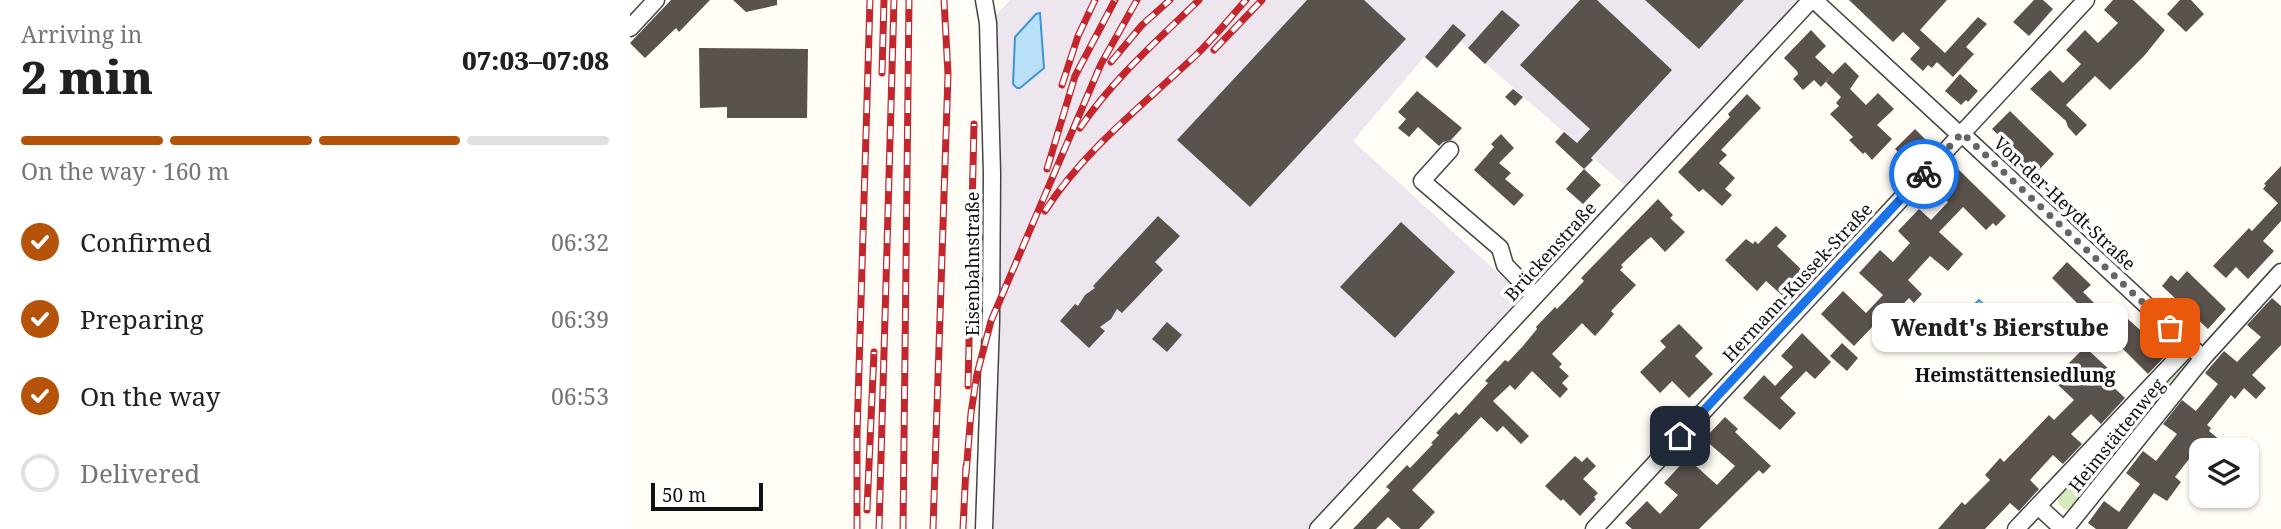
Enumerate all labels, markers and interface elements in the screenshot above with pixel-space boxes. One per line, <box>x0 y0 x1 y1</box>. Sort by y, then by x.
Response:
text: Arriving in <box>21 18 142 50</box>
text: 07:03–07:08 <box>462 42 609 78</box>
text: 2 min <box>21 45 153 107</box>
street label: Von-der-Heydt-Straße <box>1989 131 2141 275</box>
courier <box>1889 139 1959 209</box>
text: On the way · 160 m <box>21 155 229 187</box>
icon: bike <box>1905 155 1943 193</box>
street label: Eisenbahnstraße <box>960 192 984 336</box>
street label: Brückenstraße <box>1499 196 1601 306</box>
street label: Hermann-Kussek-Straße <box>1717 197 1877 367</box>
icon: check <box>21 223 59 261</box>
text: Confirmed <box>80 224 212 260</box>
text: 06:32 <box>551 226 609 258</box>
pin <box>2140 298 2200 358</box>
icon: check <box>21 300 59 338</box>
text: Preparing <box>80 301 204 337</box>
text: 06:39 <box>551 303 609 335</box>
callout: Wendt's Bierstube <box>1872 304 2128 352</box>
icon: bag <box>2151 309 2189 347</box>
text: Wendt's Bierstube <box>1891 311 2109 343</box>
district label: Heimstättensiedlung <box>1915 362 2116 388</box>
street label: Heimstättenweg <box>2063 373 2170 497</box>
icon: check <box>21 377 59 415</box>
text: On the way <box>80 378 220 414</box>
text: 06:53 <box>551 380 609 412</box>
pin <box>1650 406 1710 466</box>
icon: home <box>1661 417 1699 455</box>
map controls <box>2189 438 2259 508</box>
button: layers <box>2189 438 2259 508</box>
text: Delivered <box>80 455 200 491</box>
scale bar <box>651 480 763 512</box>
text: 50 m <box>662 482 706 508</box>

